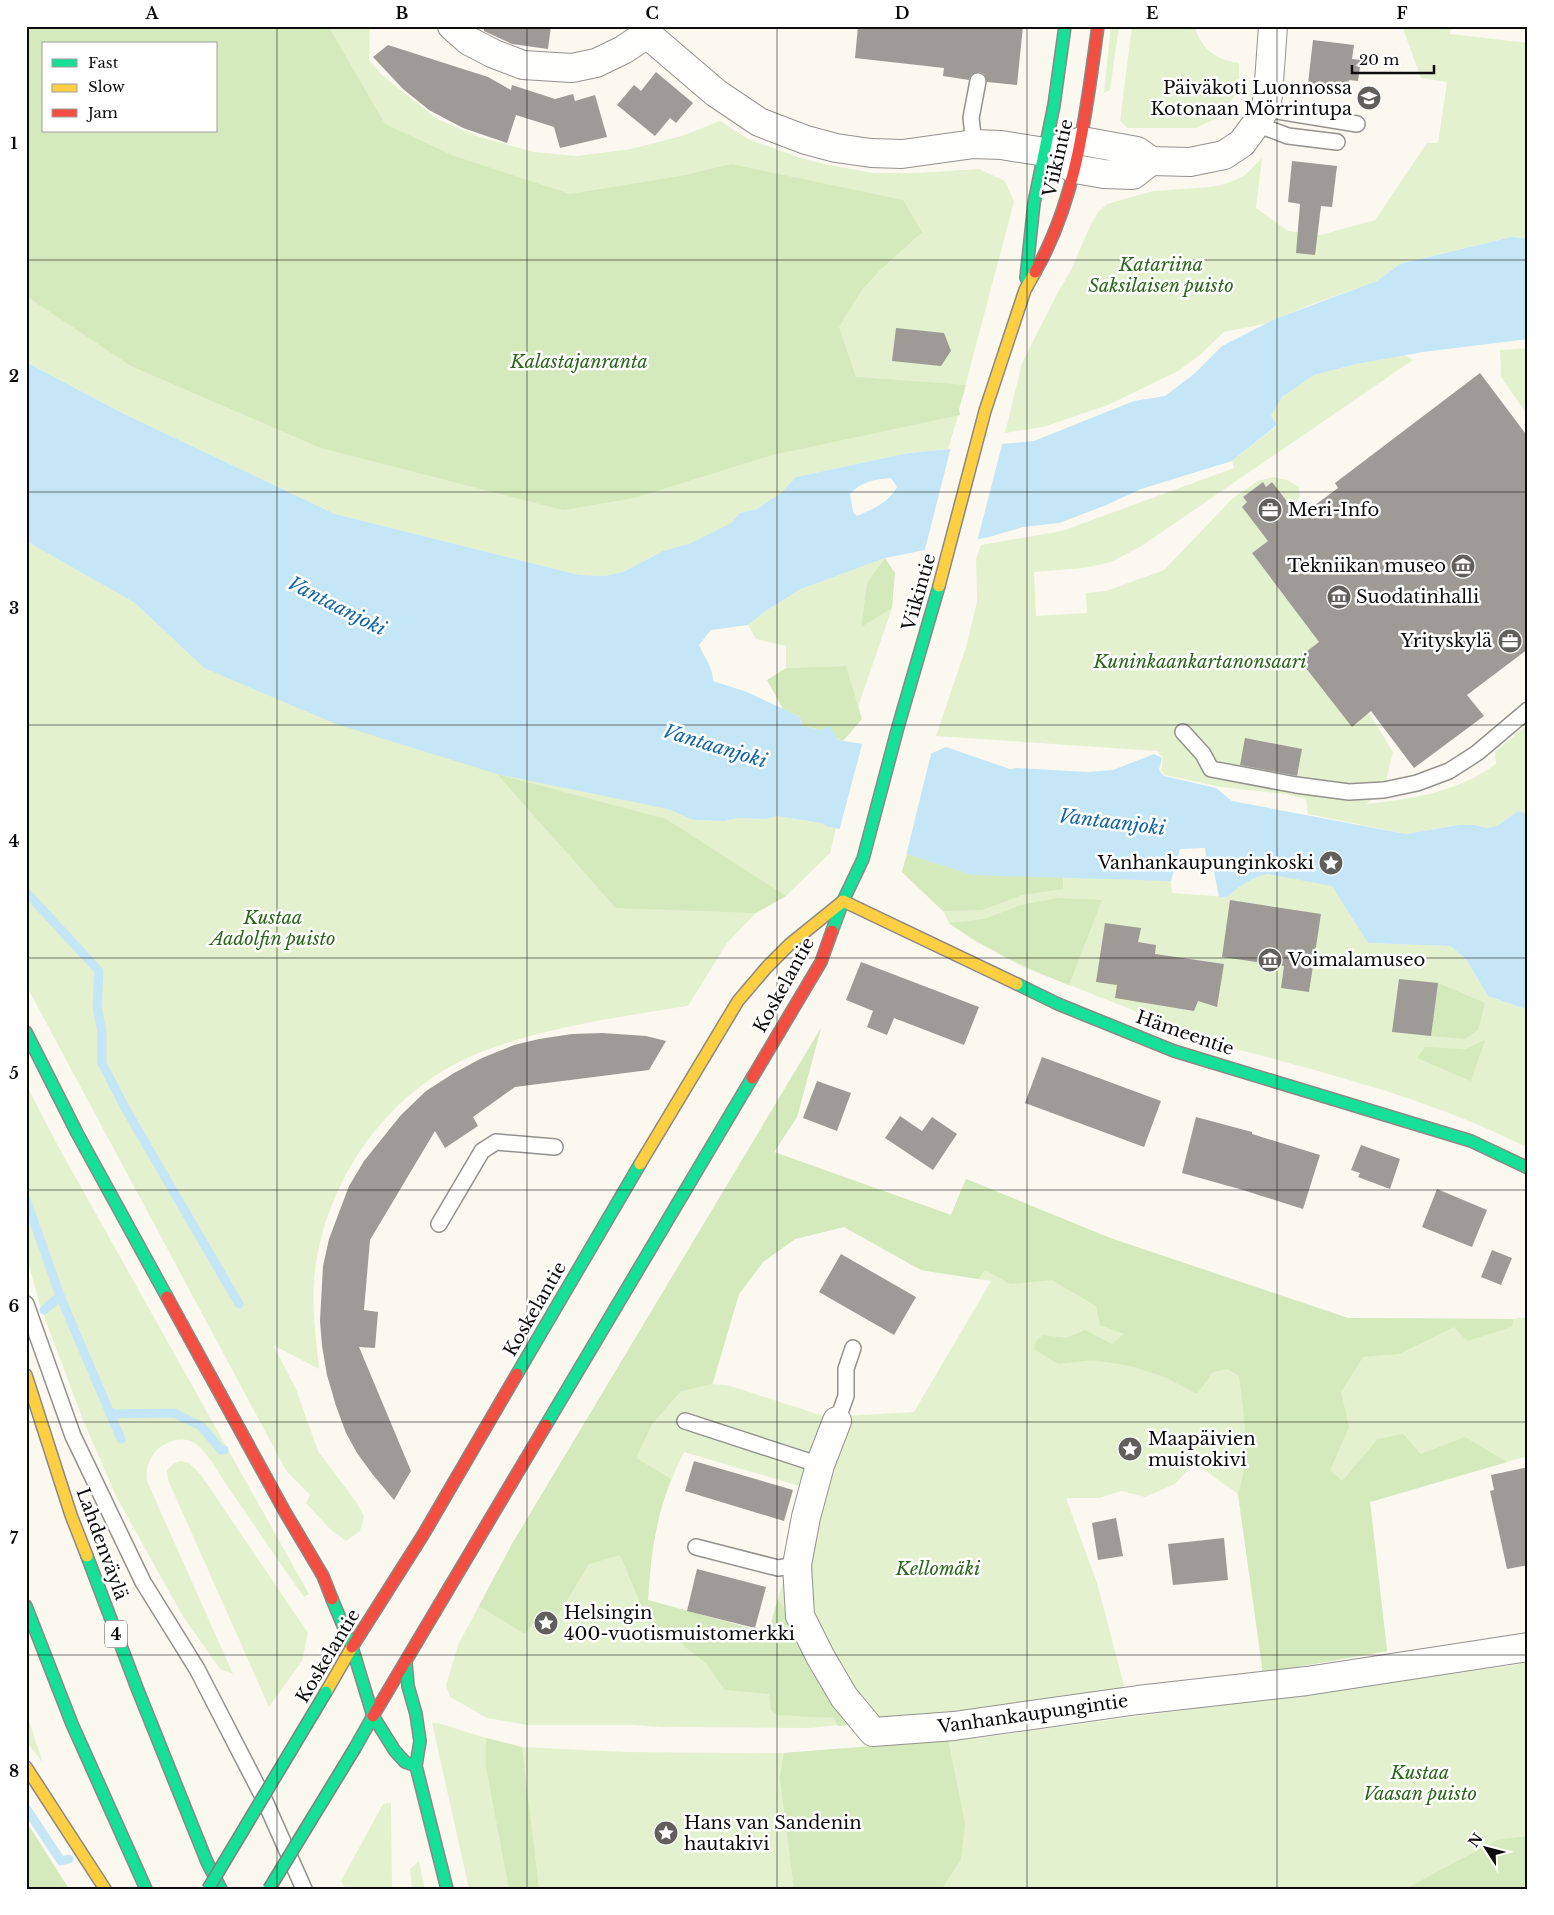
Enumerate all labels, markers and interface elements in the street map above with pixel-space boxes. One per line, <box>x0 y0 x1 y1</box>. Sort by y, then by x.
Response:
text: A <box>145 3 160 23</box>
text: B <box>396 3 409 23</box>
text: C <box>645 3 659 23</box>
text: D <box>895 3 909 23</box>
text: E <box>1146 3 1158 23</box>
text: F <box>1396 3 1408 23</box>
legend <box>42 42 218 132</box>
scale bar <box>1352 42 1434 74</box>
text: 20 m <box>1359 50 1399 69</box>
text: Fast <box>88 53 119 72</box>
text: Slow <box>88 77 125 96</box>
place label: Päiväkoti Luonnossa Kotonaan Mörrintupa <box>1151 77 1352 120</box>
school or university icon: Päiväkoti Luonnossa Kotonaan Mörrintupa <box>1356 85 1382 111</box>
text: Jam <box>86 103 118 122</box>
street label: Viikintie <box>1038 117 1078 200</box>
text: 1 <box>11 133 18 153</box>
park label: Katariina Saksilaisen puisto <box>1088 254 1234 297</box>
park label: Kalastajanranta <box>509 351 648 373</box>
text: 2 <box>9 366 19 386</box>
office icon: Meri-Info <box>1257 497 1283 523</box>
place label: Meri-Info <box>1288 499 1379 521</box>
street label: Viikintie <box>897 551 940 634</box>
museum icon: Tekniikan museo <box>1450 553 1476 579</box>
place label: Tekniikan museo <box>1287 555 1446 577</box>
water label: Vantaanjoki <box>284 572 390 641</box>
museum icon: Suodatinhalli <box>1326 584 1352 610</box>
place label: Suodatinhalli <box>1356 586 1479 608</box>
text: 3 <box>9 598 19 618</box>
office icon: Yrityskylä <box>1497 628 1523 654</box>
place label: Yrityskylä <box>1400 630 1492 652</box>
park label: Kuninkaankartanonsaari <box>1092 651 1307 673</box>
water label: Vantaanjoki <box>661 719 770 773</box>
water label: Vantaanjoki <box>1058 804 1167 840</box>
text: 4 <box>9 831 19 851</box>
place icon: Vanhankaupunginkoski <box>1318 850 1344 876</box>
place label: Vanhankaupunginkoski <box>1097 852 1314 874</box>
park label: Kustaa Aadolfin puisto <box>208 907 336 950</box>
street label: Koskelantie <box>749 933 819 1037</box>
museum icon: Voimalamuseo <box>1257 947 1283 973</box>
place label: Voimalamuseo <box>1287 949 1425 971</box>
street label: Hämeentie <box>1133 1006 1237 1060</box>
text: 5 <box>9 1063 19 1083</box>
street label: Koskelantie <box>499 1258 571 1360</box>
text: 6 <box>9 1296 20 1316</box>
place label: Maapäivien muistokivi <box>1148 1428 1256 1471</box>
place icon: Maapäivien muistokivi <box>1117 1436 1143 1462</box>
street label: Lahdenväylä <box>72 1485 132 1603</box>
text: 7 <box>10 1528 19 1548</box>
park label: Kellomäki <box>895 1558 981 1580</box>
place label: Helsingin 400-vuotismuistomerkki <box>564 1602 795 1645</box>
street label: Koskelantie <box>291 1605 365 1707</box>
place icon: Helsingin 400-vuotismuistomerkki <box>533 1610 559 1636</box>
road number: 4 <box>105 1620 127 1648</box>
street label: Vanhankaupungintie <box>935 1690 1130 1738</box>
text: 8 <box>9 1761 19 1781</box>
park label: Kustaa Vaasan puisto <box>1363 1762 1477 1805</box>
place label: Hans van Sandenin hautakivi <box>684 1812 862 1855</box>
place icon: Hans van Sandenin hautakivi <box>653 1820 679 1846</box>
north arrow <box>1462 1822 1512 1872</box>
text: N <box>1464 1830 1487 1851</box>

